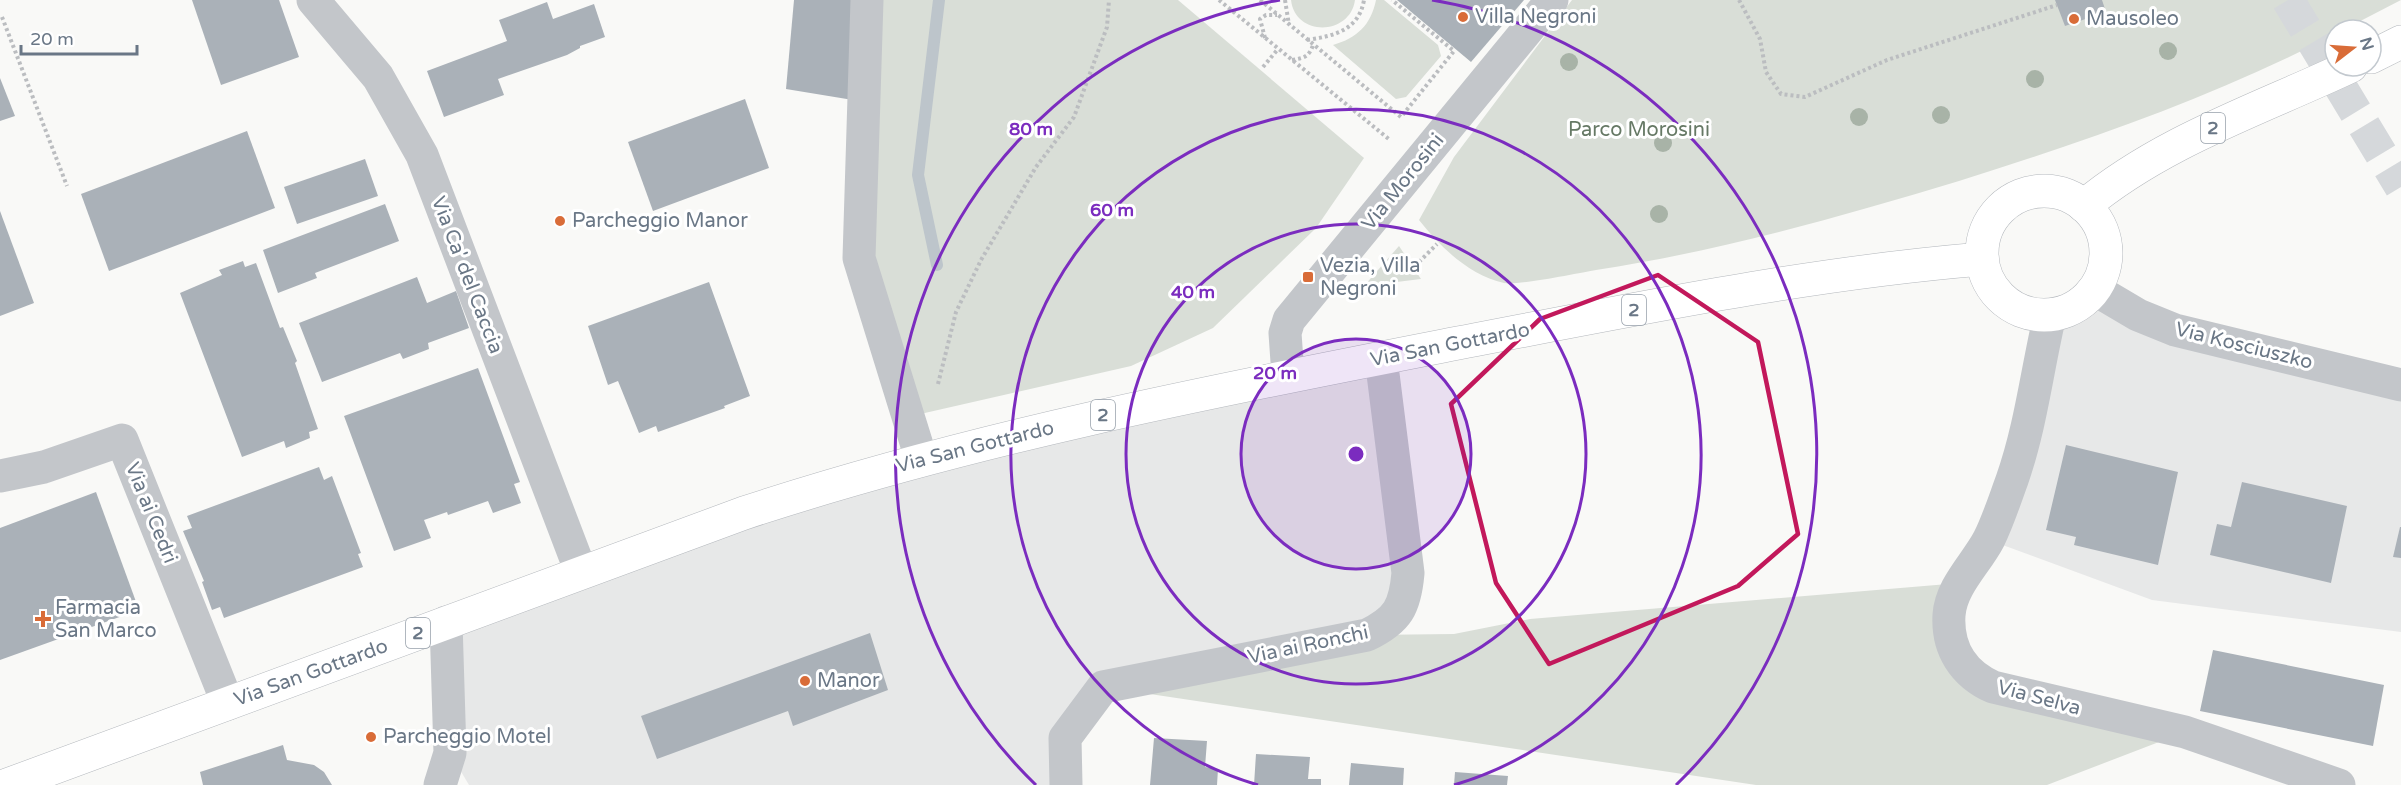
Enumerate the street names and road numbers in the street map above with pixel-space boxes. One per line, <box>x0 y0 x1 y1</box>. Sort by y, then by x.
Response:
road number: 2 <box>2201 113 2225 143</box>
street label: Via Morosini <box>1357 129 1449 235</box>
street label: Via Ca' del Caccia <box>426 193 508 357</box>
road number: 2 <box>1622 295 1646 325</box>
street label: Via Kosciuszko <box>2173 317 2315 375</box>
street label: Via San Gottardo <box>1368 318 1532 372</box>
road number: 2 <box>1091 400 1115 430</box>
street label: Via San Gottardo <box>894 416 1056 478</box>
street label: Via ai Cedri <box>120 459 182 567</box>
road number: 2 <box>406 618 430 648</box>
street label: Via ai Ronchi <box>1245 620 1371 670</box>
street label: Via San Gottardo <box>231 634 391 712</box>
street label: Via Selva <box>1995 675 2083 721</box>

